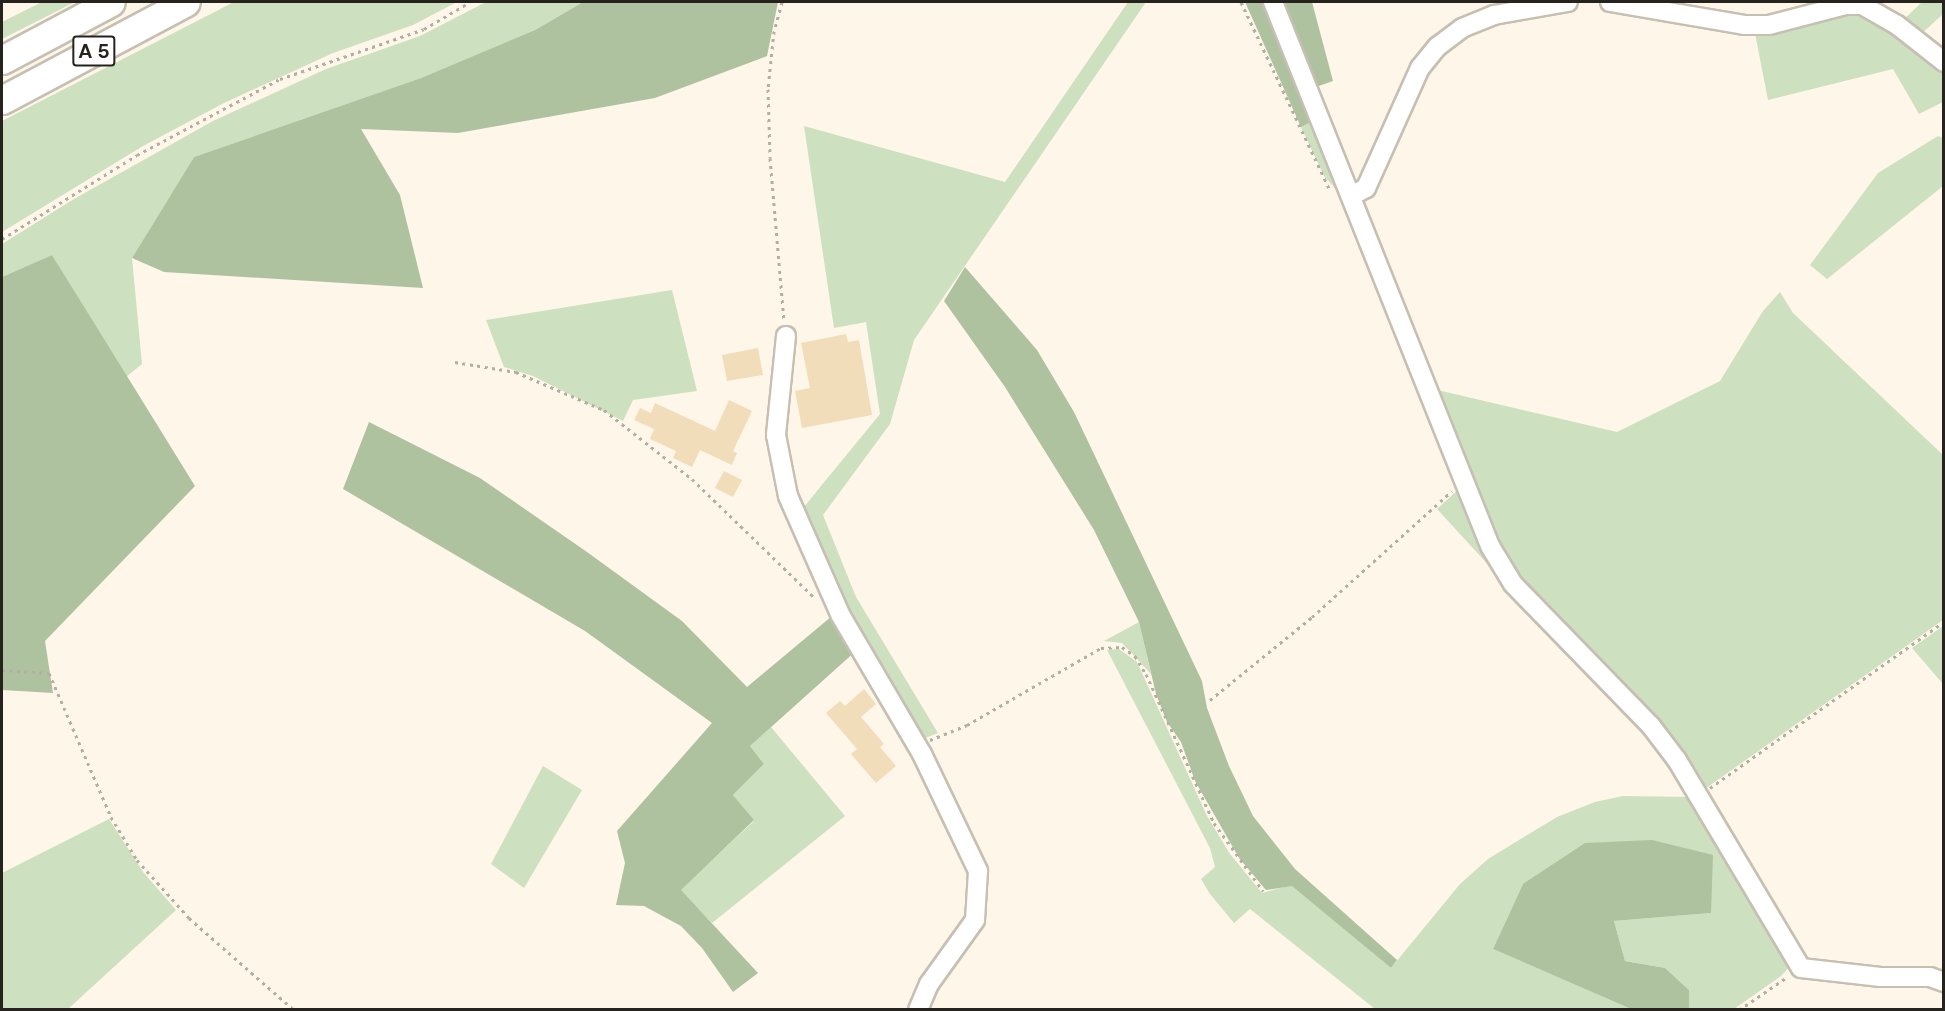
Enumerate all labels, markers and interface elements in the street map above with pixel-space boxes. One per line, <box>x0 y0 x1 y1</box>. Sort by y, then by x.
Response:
road number: A 5 <box>72 34 116 68</box>

